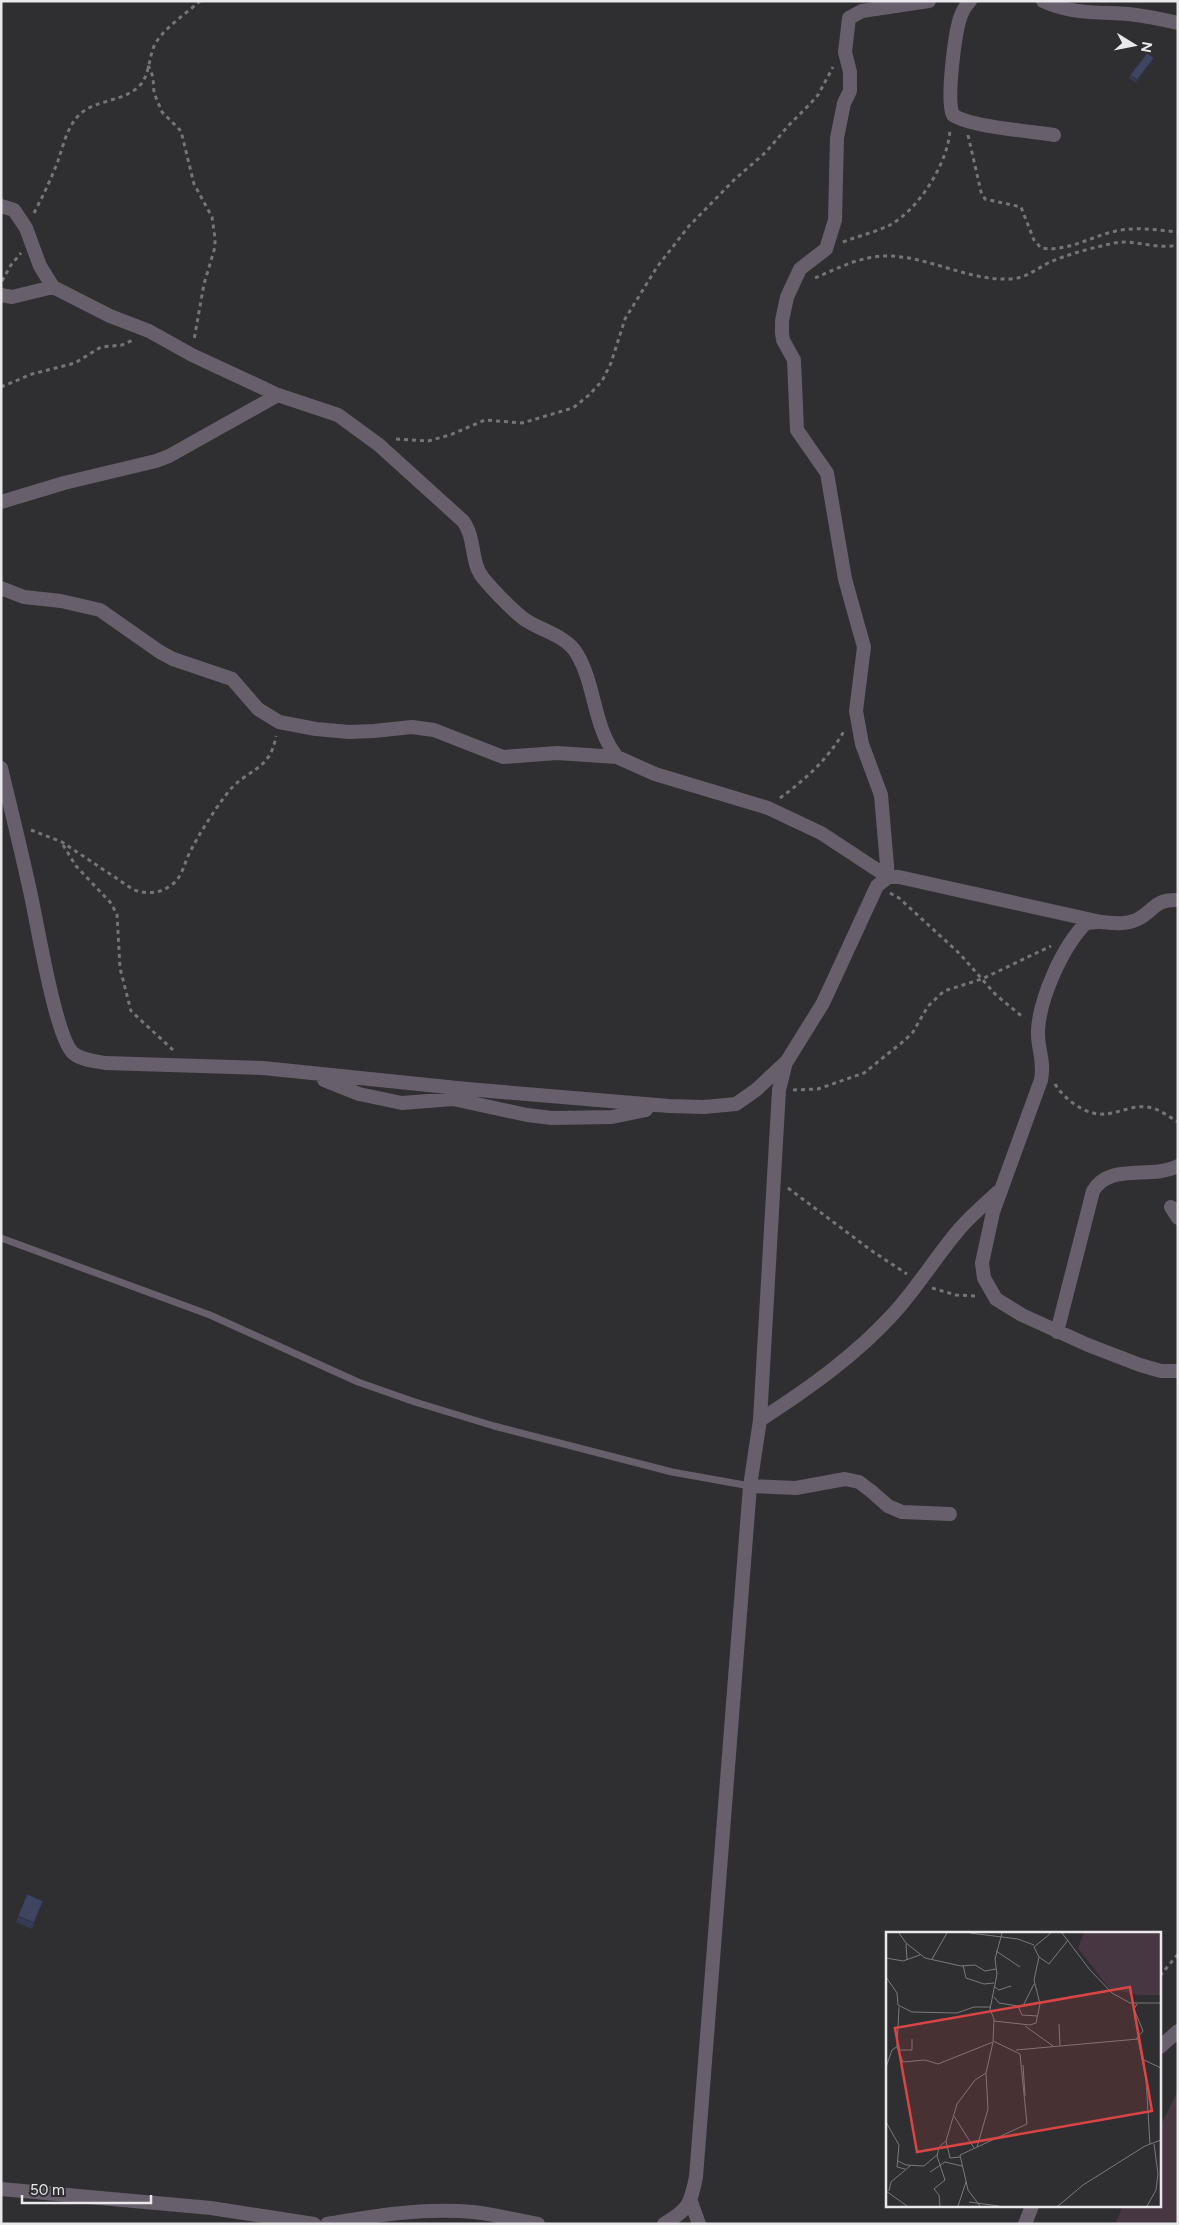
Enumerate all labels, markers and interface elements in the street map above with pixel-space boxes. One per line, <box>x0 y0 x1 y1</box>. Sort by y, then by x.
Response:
north arrow <box>1109 20 1159 70</box>
text: N <box>1137 40 1156 54</box>
inset map <box>886 1932 1162 2208</box>
scale bar <box>22 2172 151 2204</box>
text: 50 m <box>30 2181 65 2199</box>

